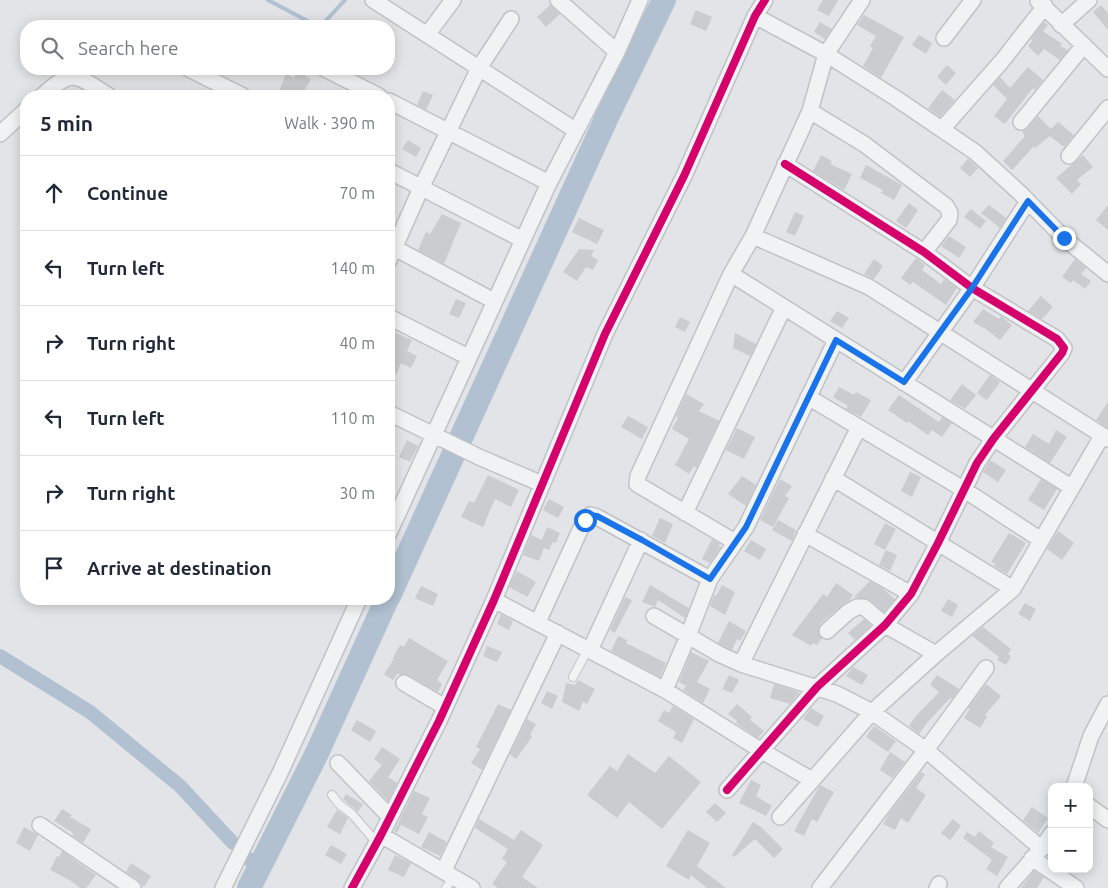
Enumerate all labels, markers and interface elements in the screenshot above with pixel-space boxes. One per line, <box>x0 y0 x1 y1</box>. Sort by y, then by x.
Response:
search box <box>20 20 395 75</box>
icon: search <box>38 34 66 62</box>
text: Search here <box>78 37 178 59</box>
text: 5 min <box>40 111 93 135</box>
text: Walk · 390 m <box>284 114 375 132</box>
icon: ahead <box>40 179 68 207</box>
text: Continue <box>87 182 168 204</box>
text: 70 m <box>339 184 375 202</box>
route end <box>1053 227 1076 250</box>
icon: left <box>40 254 68 282</box>
text: Turn left <box>87 257 165 279</box>
text: 140 m <box>330 259 375 277</box>
icon: right <box>40 329 68 357</box>
text: Turn right <box>87 332 175 354</box>
text: 40 m <box>339 334 375 352</box>
icon: left <box>40 404 68 432</box>
text: Turn left <box>87 407 165 429</box>
text: 110 m <box>330 409 375 427</box>
icon: right <box>40 479 68 507</box>
text: Turn right <box>87 482 175 504</box>
text: 30 m <box>339 484 375 502</box>
route start <box>574 509 597 532</box>
icon: arrive <box>40 554 68 582</box>
text: Arrive at destination <box>87 557 272 579</box>
map controls <box>1048 783 1093 873</box>
button: + <box>1048 783 1093 828</box>
button: − <box>1048 828 1093 873</box>

